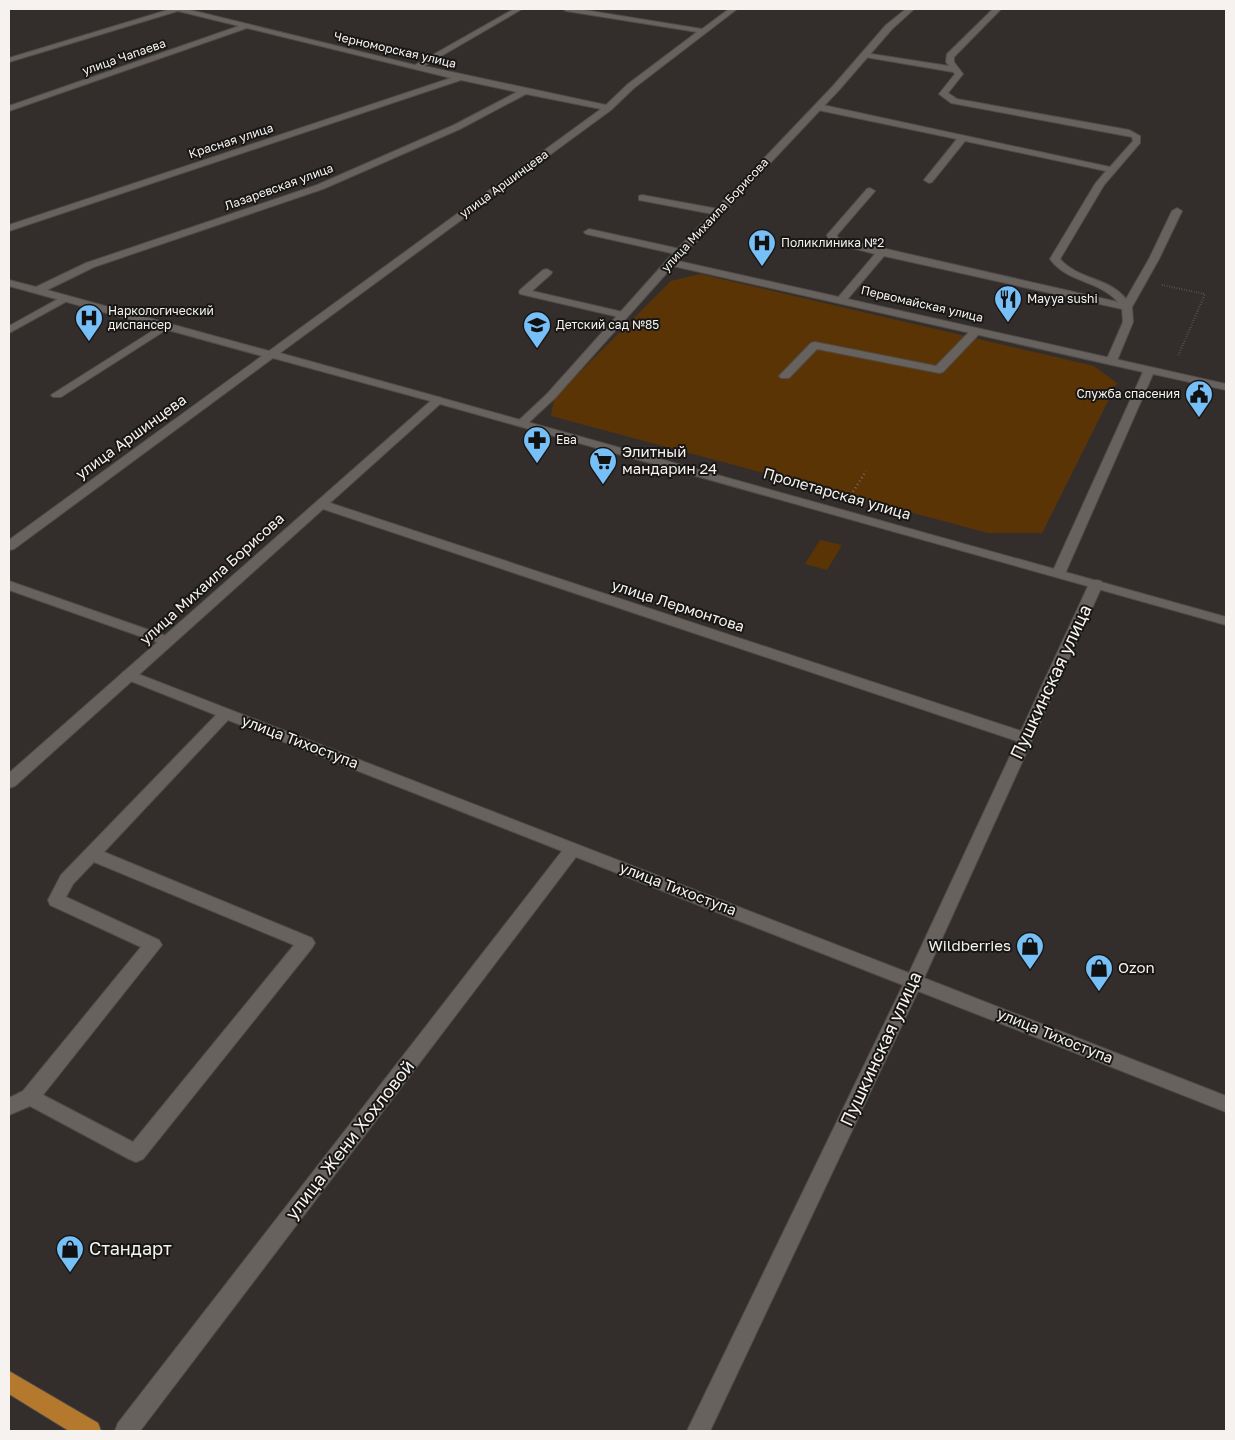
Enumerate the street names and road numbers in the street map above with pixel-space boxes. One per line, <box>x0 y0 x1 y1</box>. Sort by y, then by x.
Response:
street label: Черноморская улица <box>332 28 458 71</box>
street label: улица Чапаева <box>80 35 168 78</box>
street label: Красная улица <box>187 120 275 161</box>
street label: улица Аршинцева <box>456 146 551 221</box>
street label: улица Михаила Борисова <box>658 155 771 275</box>
street label: Лазаревская улица <box>222 160 335 213</box>
street label: Первомайская улица <box>859 282 985 325</box>
street label: улица Аршинцева <box>72 390 189 482</box>
street label: Пролетарская улица <box>761 463 913 523</box>
street label: улица Михаила Борисова <box>135 509 287 648</box>
street label: улица Лермонтова <box>610 575 747 635</box>
street label: Пушкинская улица <box>1005 601 1096 762</box>
street label: улица Тихоступа <box>240 711 361 772</box>
street label: улица Тихоступа <box>618 858 739 919</box>
street label: Пушкинская улица <box>835 968 926 1129</box>
street label: улица Тихоступа <box>995 1004 1116 1067</box>
street label: улица Жени Хохловой <box>280 1055 418 1224</box>

